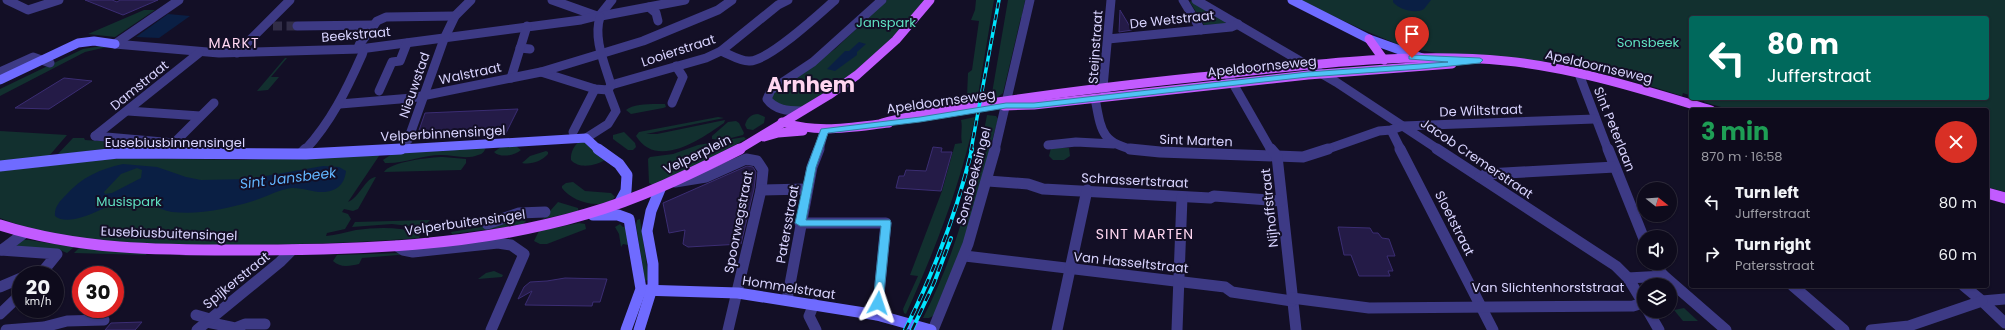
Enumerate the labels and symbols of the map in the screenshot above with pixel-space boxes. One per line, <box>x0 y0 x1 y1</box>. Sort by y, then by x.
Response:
street label: De Wetstraat <box>1129 6 1216 33</box>
street label: Steijnstraat <box>1083 9 1108 85</box>
park label: Janspark <box>856 13 916 32</box>
pin <box>1395 17 1429 58</box>
street label: Beekstraat <box>321 22 392 47</box>
street label: Looierstraat <box>639 29 718 71</box>
district label: MARKT <box>209 33 259 53</box>
park label: Sonsbeek <box>1617 33 1680 52</box>
street label: Apeldoornseweg <box>1543 45 1655 88</box>
street label: Nieuwstad <box>394 50 435 121</box>
street label: Apeldoornseweg <box>1206 51 1318 82</box>
street label: Damstraat <box>106 56 173 115</box>
street label: Walstraat <box>437 58 503 89</box>
district label: Arnhem <box>767 70 855 99</box>
street label: Apeldoornseweg <box>885 84 997 119</box>
street label: Sint Peterlaan <box>1589 84 1640 174</box>
street label: De Wiltstraat <box>1439 100 1523 121</box>
street label: Jacob Cremerstraat <box>1417 114 1537 203</box>
street label: Velperbinnensingel <box>380 121 506 146</box>
street label: Sonsbeeksingel <box>951 125 996 227</box>
street label: Velperplein <box>660 130 734 179</box>
street label: Sint Marten <box>1159 130 1233 151</box>
street label: Eusebiusbinnensingel <box>105 133 245 152</box>
water label: Sint Jansbeek <box>239 162 338 194</box>
street label: Nijhoffstraat <box>1256 167 1283 248</box>
street label: Schrassertstraat <box>1081 168 1189 193</box>
street label: Spoorwegstraat <box>719 169 758 275</box>
north arrow <box>1637 182 1677 222</box>
street label: Patersstraat <box>771 183 804 265</box>
street label: Sloetstraat <box>1430 187 1479 259</box>
park label: Musispark <box>96 192 162 211</box>
street label: Velperbuitensingel <box>404 205 527 240</box>
street label: Eusebiusbuitensingel <box>100 222 238 245</box>
district label: SINT MARTEN <box>1096 224 1194 244</box>
street label: Spijkerstraat <box>199 247 274 313</box>
street label: Van Hasseltstraat <box>1073 247 1190 278</box>
speed limit sign: 30 <box>72 266 124 318</box>
street label: Hommelstraat <box>741 271 837 304</box>
street label: Van Slichtenhorststraat <box>1472 278 1624 297</box>
position arrow <box>857 282 899 324</box>

